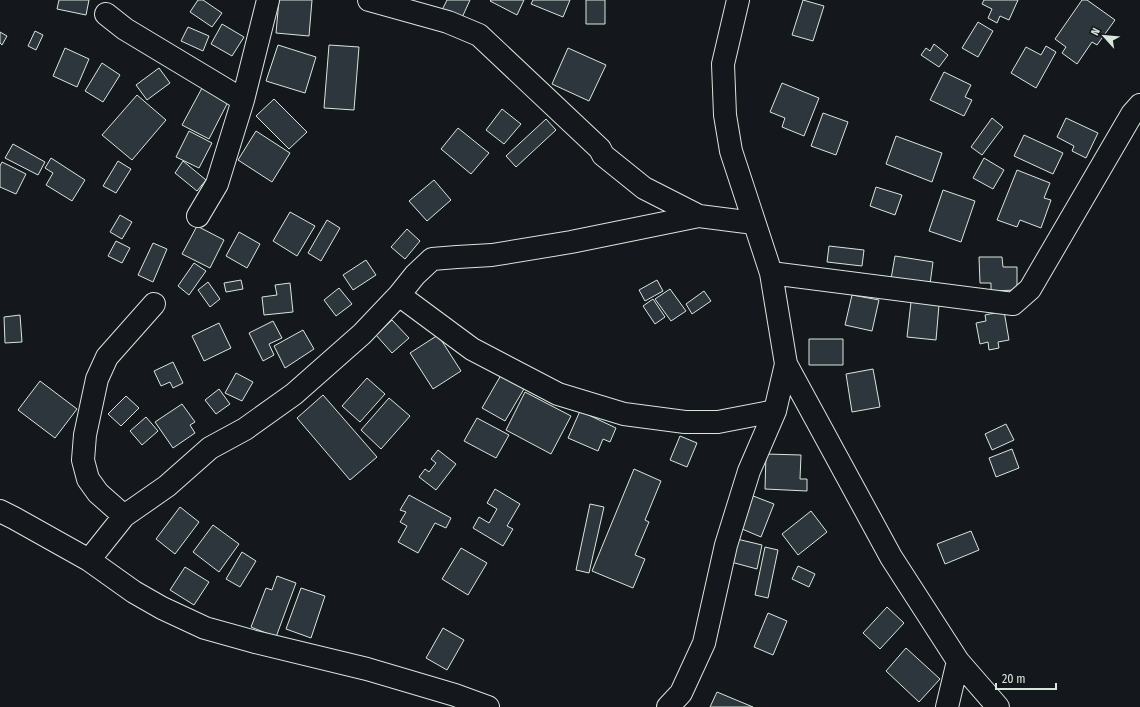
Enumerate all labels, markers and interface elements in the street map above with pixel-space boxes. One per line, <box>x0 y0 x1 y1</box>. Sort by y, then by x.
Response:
north arrow <box>1084 16 1124 56</box>
text: N <box>1088 26 1103 38</box>
scale bar <box>996 665 1056 691</box>
text: 20 m <box>1002 672 1026 686</box>

